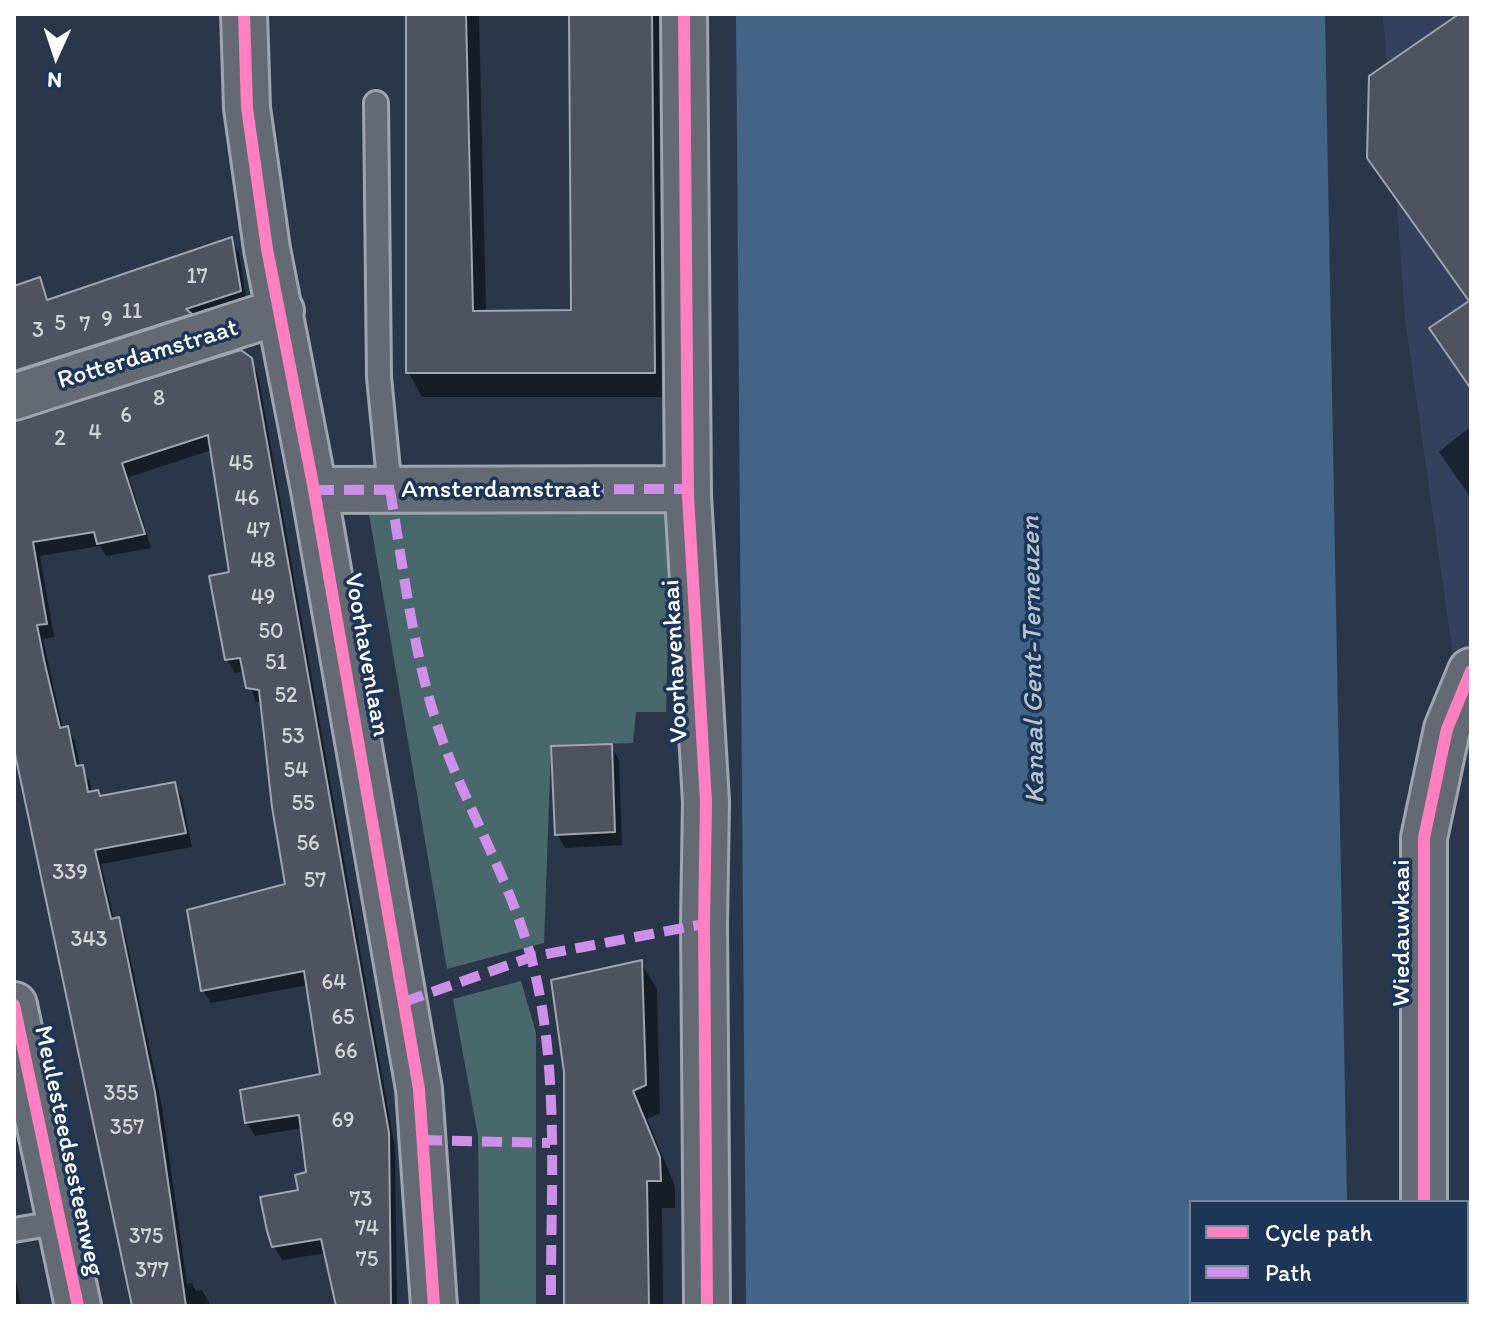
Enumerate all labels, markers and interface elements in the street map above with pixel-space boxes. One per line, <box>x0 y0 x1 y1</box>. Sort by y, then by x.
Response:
north arrow <box>16 16 96 96</box>
text: N <box>47 67 63 94</box>
house number: 17 <box>186 264 208 290</box>
house number: 11 <box>122 299 142 325</box>
house number: 9 <box>101 307 113 333</box>
house number: 5 <box>54 311 66 337</box>
house number: 7 <box>80 312 90 338</box>
street label: Rotterdamstraat <box>54 313 242 397</box>
house number: 3 <box>32 318 44 344</box>
house number: 8 <box>153 386 165 412</box>
house number: 6 <box>120 403 132 429</box>
house number: 4 <box>88 420 102 446</box>
house number: 2 <box>54 426 66 452</box>
house number: 45 <box>229 451 253 477</box>
street label: Amsterdamstraat <box>401 474 601 506</box>
house number: 46 <box>235 486 259 512</box>
water label: Kanaal Gent-Terneuzen <box>1015 516 1053 804</box>
house number: 47 <box>246 518 270 544</box>
house number: 48 <box>250 548 276 574</box>
street label: Voorhavenlaan <box>336 571 396 739</box>
street label: Voorhavenkaai <box>656 579 696 743</box>
house number: 49 <box>251 585 275 611</box>
house number: 50 <box>258 619 284 645</box>
house number: 51 <box>265 650 287 676</box>
house number: 52 <box>274 683 298 709</box>
house number: 53 <box>281 724 305 750</box>
house number: 54 <box>284 758 308 784</box>
house number: 55 <box>291 791 315 817</box>
house number: 56 <box>296 831 320 857</box>
street label: Wiedauwkaai <box>1386 859 1418 1007</box>
house number: 339 <box>52 860 88 886</box>
house number: 57 <box>304 868 326 894</box>
house number: 343 <box>70 927 108 953</box>
house number: 64 <box>322 970 346 996</box>
house number: 65 <box>331 1005 355 1031</box>
street label: Meulesteedsesteenweg <box>26 1023 110 1279</box>
house number: 66 <box>334 1039 358 1065</box>
house number: 355 <box>103 1081 139 1107</box>
house number: 69 <box>331 1108 355 1134</box>
house number: 357 <box>110 1115 144 1141</box>
house number: 73 <box>350 1187 372 1213</box>
legend <box>1189 1200 1469 1304</box>
house number: 74 <box>355 1216 379 1242</box>
text: Cycle path <box>1265 1218 1372 1247</box>
house number: 375 <box>129 1224 163 1250</box>
house number: 75 <box>356 1247 378 1273</box>
house number: 377 <box>135 1258 169 1284</box>
text: Path <box>1265 1258 1312 1287</box>

